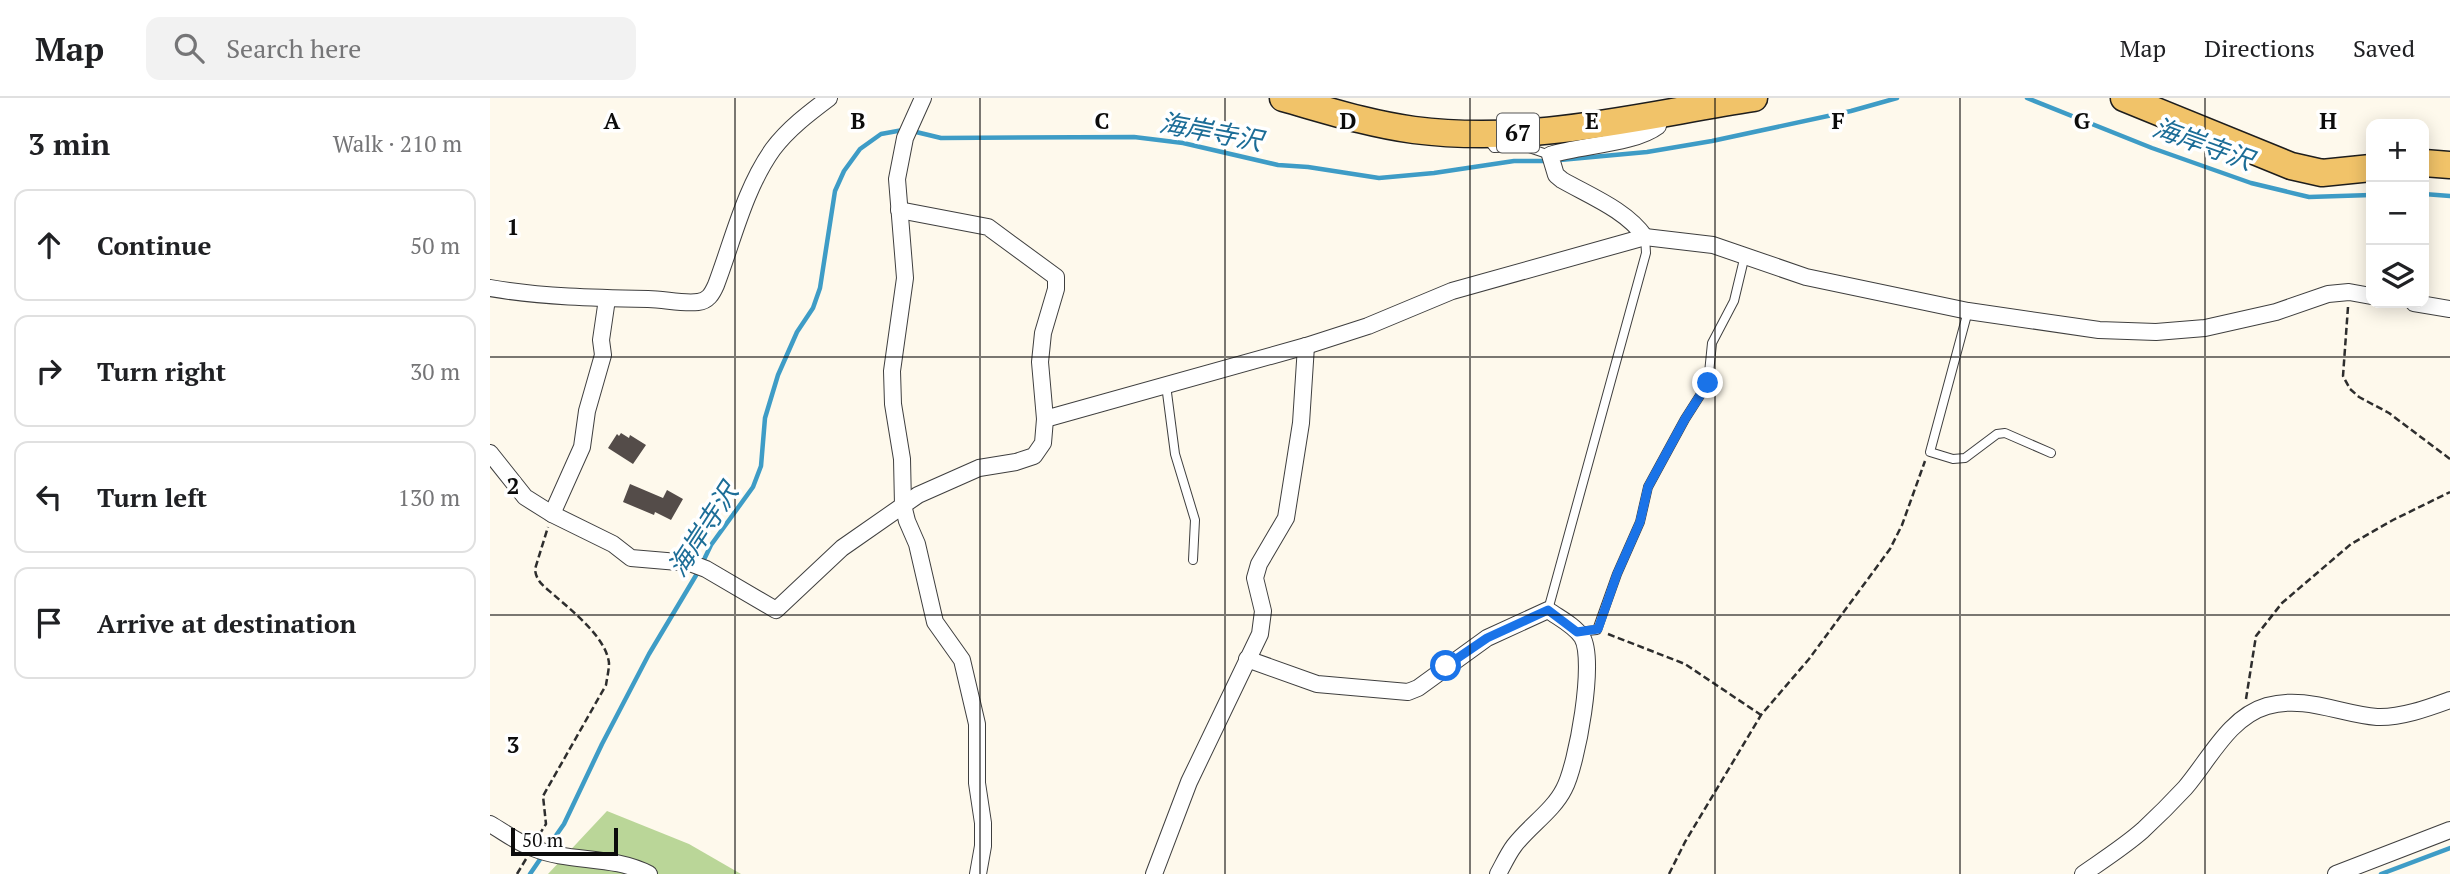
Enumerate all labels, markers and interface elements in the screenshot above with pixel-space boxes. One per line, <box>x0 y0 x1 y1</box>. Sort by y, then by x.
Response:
search box <box>146 17 636 80</box>
text: Map <box>35 27 104 70</box>
icon: search <box>170 29 208 67</box>
text: Search here <box>226 31 361 65</box>
text: Map <box>2120 32 2166 64</box>
text: Directions <box>2204 32 2315 64</box>
text: Saved <box>2353 32 2415 64</box>
water label: 海岸寺沢 <box>1157 104 1268 158</box>
text: A <box>604 105 621 136</box>
text: B <box>851 105 866 136</box>
text: C <box>1095 105 1110 136</box>
text: D <box>1340 105 1357 136</box>
text: E <box>1585 105 1599 136</box>
text: F <box>1831 105 1845 136</box>
text: G <box>2074 105 2091 136</box>
text: H <box>2319 105 2337 136</box>
water label: 海岸寺沢 <box>2149 109 2261 178</box>
road number: 67 <box>1497 114 1539 152</box>
map controls <box>2366 119 2429 308</box>
button: + <box>2366 119 2429 182</box>
text: 3 min <box>28 124 110 164</box>
text: Walk · 210 m <box>333 128 462 159</box>
button: − <box>2366 182 2429 245</box>
text: 1 <box>507 211 520 242</box>
icon: ahead <box>30 226 68 264</box>
text: Continue <box>97 228 211 262</box>
text: 50 m <box>410 230 460 261</box>
button: layers <box>2366 245 2429 308</box>
icon: right <box>30 352 68 390</box>
text: Turn right <box>97 354 226 388</box>
text: 30 m <box>410 356 460 387</box>
route end <box>1692 367 1723 398</box>
text: 2 <box>507 470 520 501</box>
water label: 海岸寺沢 <box>660 474 746 582</box>
icon: left <box>30 478 68 516</box>
text: Turn left <box>97 480 207 514</box>
text: 130 m <box>398 482 460 513</box>
icon: arrive <box>30 604 68 642</box>
text: Arrive at destination <box>97 606 356 640</box>
route start <box>1430 650 1461 681</box>
text: 3 <box>507 729 520 760</box>
scale bar <box>511 825 618 857</box>
text: 50 m <box>522 827 563 852</box>

